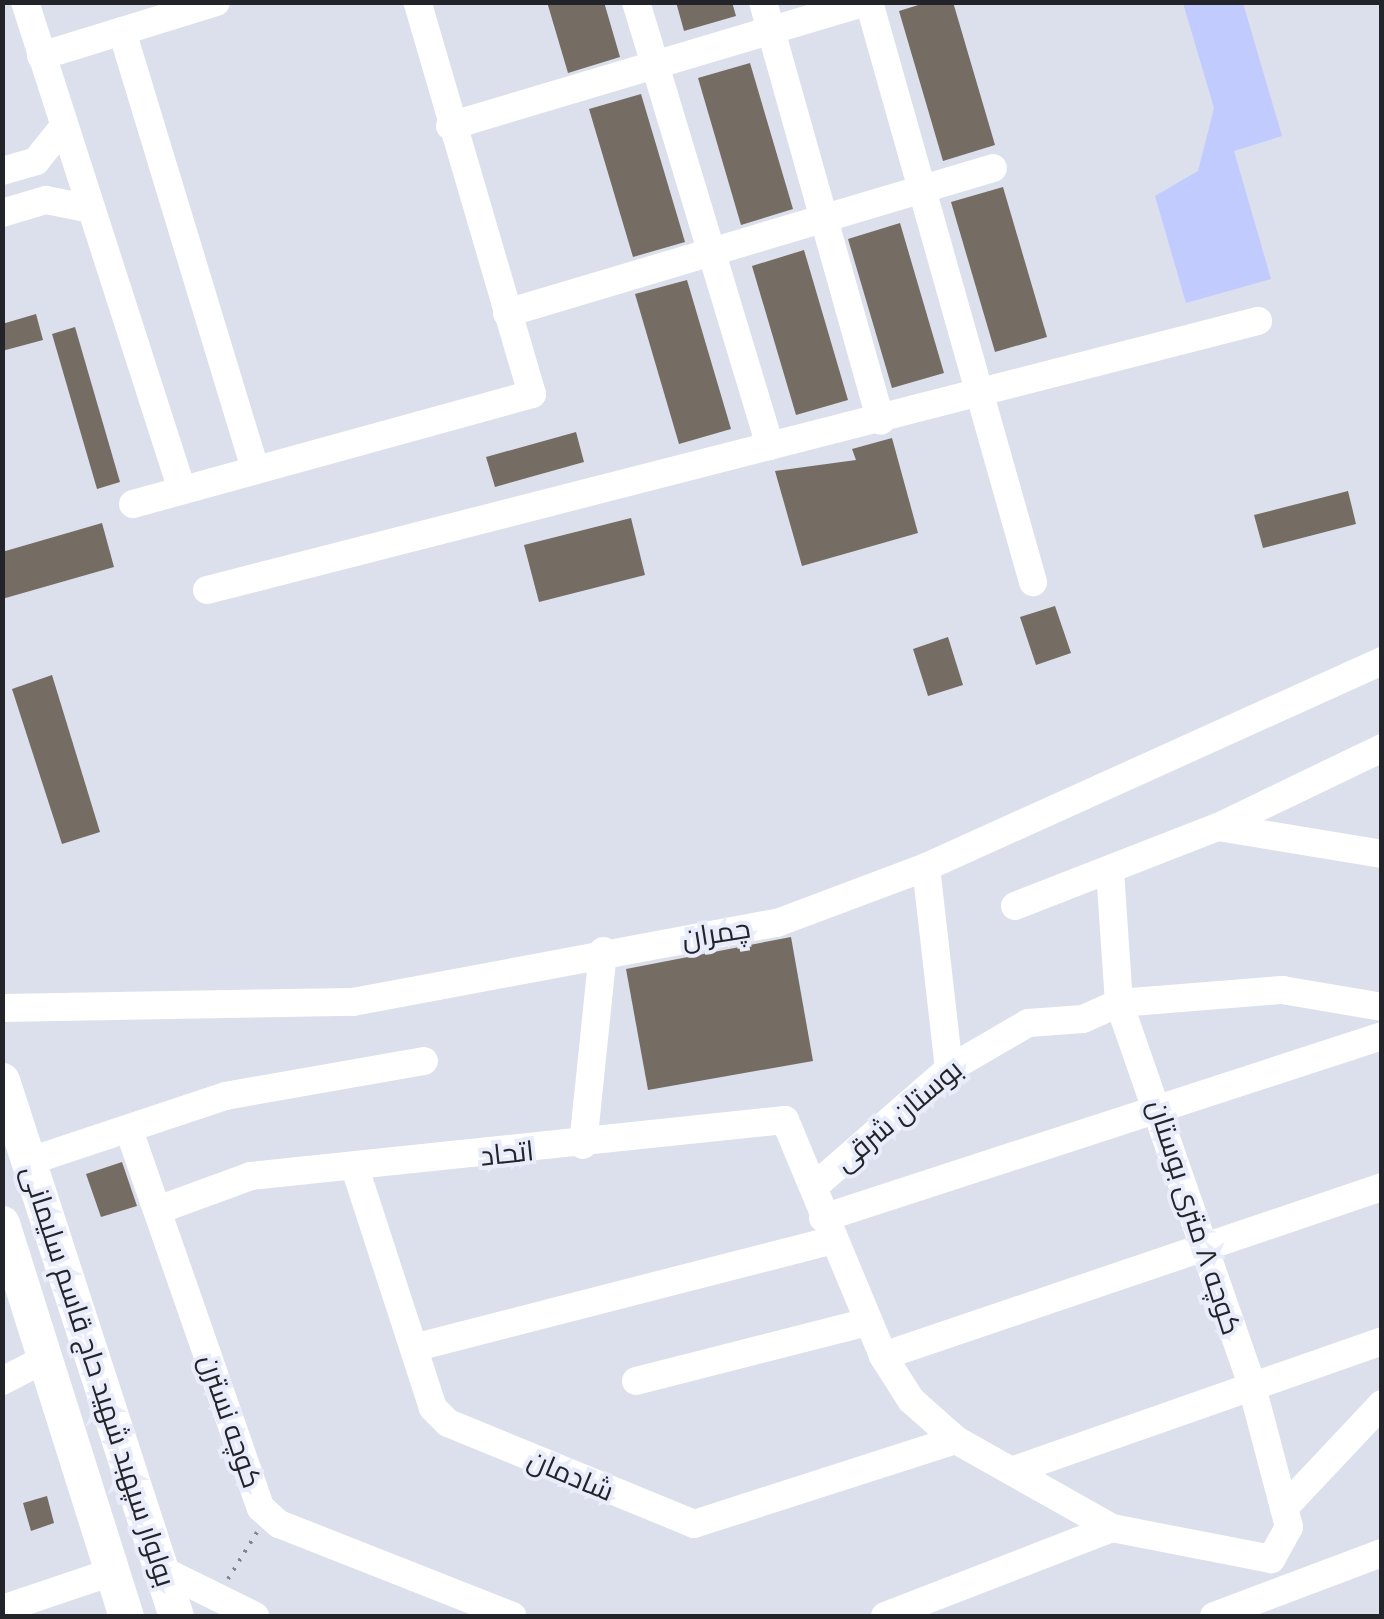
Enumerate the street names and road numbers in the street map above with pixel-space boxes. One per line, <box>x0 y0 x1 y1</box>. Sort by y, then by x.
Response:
street label: چمران <box>679 911 753 955</box>
street label: بوستان شرقی <box>827 1052 969 1178</box>
street label: کوچه ۸ متری بوستان <box>1141 1095 1249 1339</box>
street label: اتحاد <box>479 1133 535 1173</box>
street label: بولوار سپهبد شهید حاج قاسم سلیمانی <box>15 1161 183 1591</box>
street label: کوچه نسترن <box>192 1350 270 1492</box>
street label: شادمان <box>523 1442 619 1508</box>

